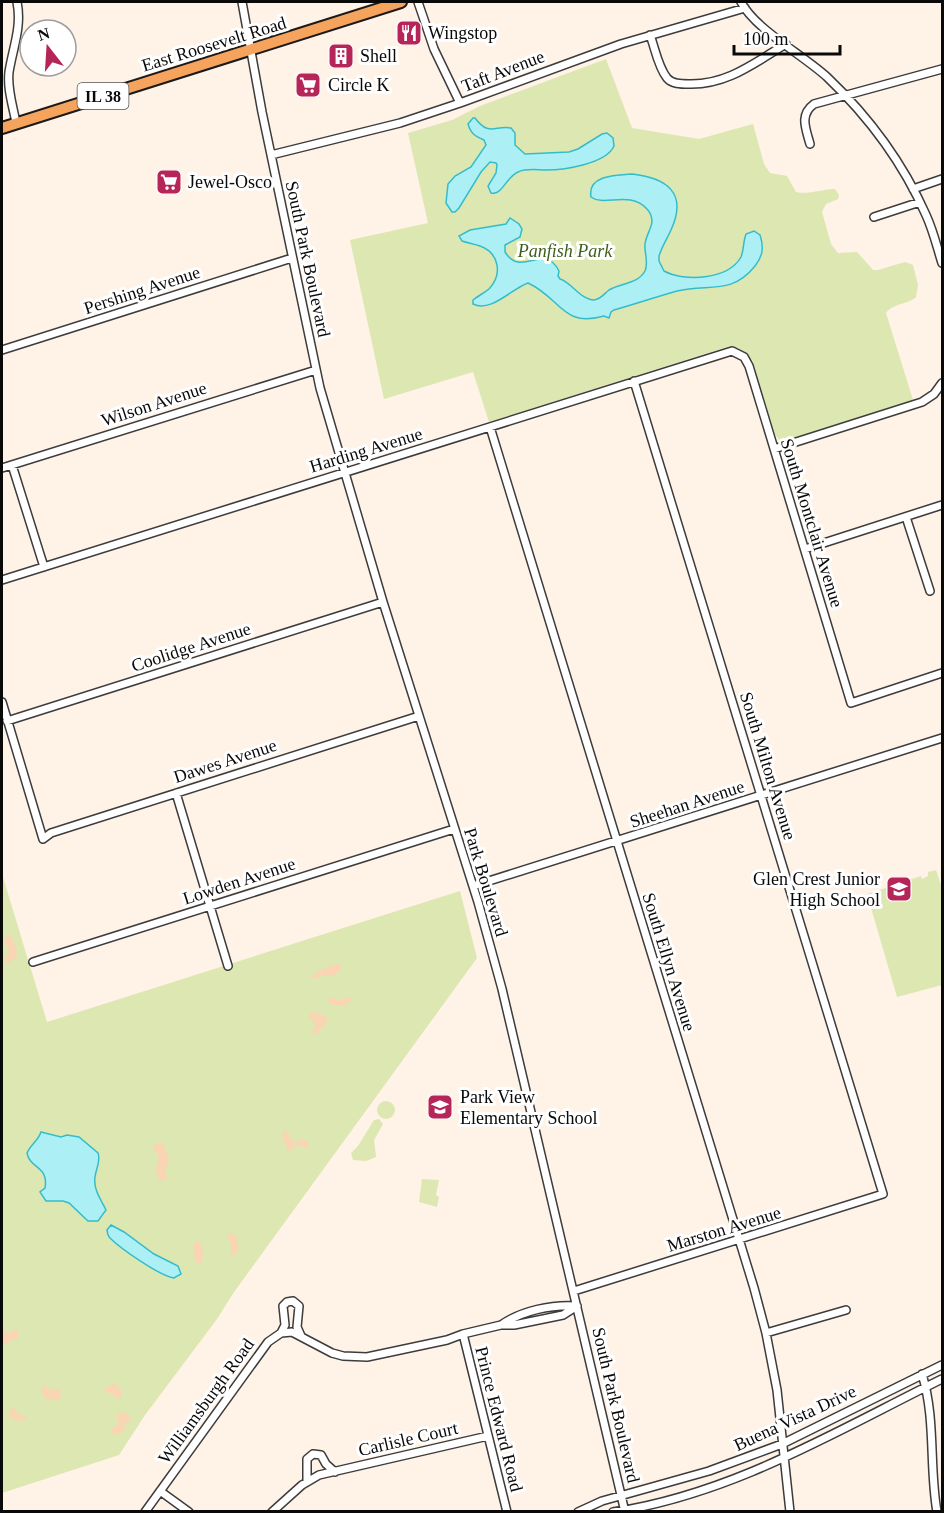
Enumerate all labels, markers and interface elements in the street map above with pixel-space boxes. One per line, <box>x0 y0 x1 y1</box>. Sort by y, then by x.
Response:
street label: East Roosevelt Road <box>139 13 289 75</box>
north arrow <box>18 18 78 78</box>
restaurant icon: Wingstop <box>394 18 424 48</box>
scale bar <box>734 18 840 56</box>
place label: Wingstop <box>428 23 497 43</box>
text: N <box>36 24 52 44</box>
text: 100 m <box>743 29 789 49</box>
building icon: Shell <box>326 41 356 71</box>
place label: Shell <box>360 46 397 66</box>
street label: Taft Avenue <box>459 46 547 96</box>
supermarket icon: Circle K <box>293 70 323 100</box>
place label: Circle K <box>328 75 389 95</box>
road number: IL 38 <box>78 83 128 109</box>
supermarket icon: Jewel-Osco <box>154 167 184 197</box>
place label: Jewel-Osco <box>188 172 272 192</box>
street label: South Park Boulevard <box>282 179 334 339</box>
park label: Panfish Park <box>517 241 613 261</box>
street label: Pershing Avenue <box>81 262 203 318</box>
street label: Wilson Avenue <box>99 378 209 430</box>
street label: Harding Avenue <box>307 423 425 477</box>
street label: South Montclair Avenue <box>777 436 847 610</box>
street label: Coolidge Avenue <box>129 618 253 676</box>
street label: South Milton Avenue <box>736 690 800 842</box>
street label: Dawes Avenue <box>171 735 279 787</box>
street label: Sheehan Avenue <box>627 776 747 832</box>
street label: Park Boulevard <box>460 825 512 939</box>
street label: Lowden Avenue <box>180 853 298 909</box>
place label: Glen Crest Junior High School <box>753 869 880 910</box>
school or university icon: Glen Crest Junior High School <box>884 874 914 904</box>
street label: South Ellyn Avenue <box>638 890 700 1034</box>
place label: Park View Elementary School <box>460 1087 597 1128</box>
school or university icon: Park View Elementary School <box>425 1092 455 1122</box>
street label: Marston Avenue <box>665 1202 783 1256</box>
street label: South Park Boulevard <box>588 1325 644 1485</box>
street label: Williamsburgh Road <box>154 1335 258 1467</box>
street label: Prince Edward Road <box>471 1344 527 1494</box>
street label: Buena Vista Drive <box>731 1381 859 1455</box>
street label: Carlisle Court <box>356 1418 460 1460</box>

